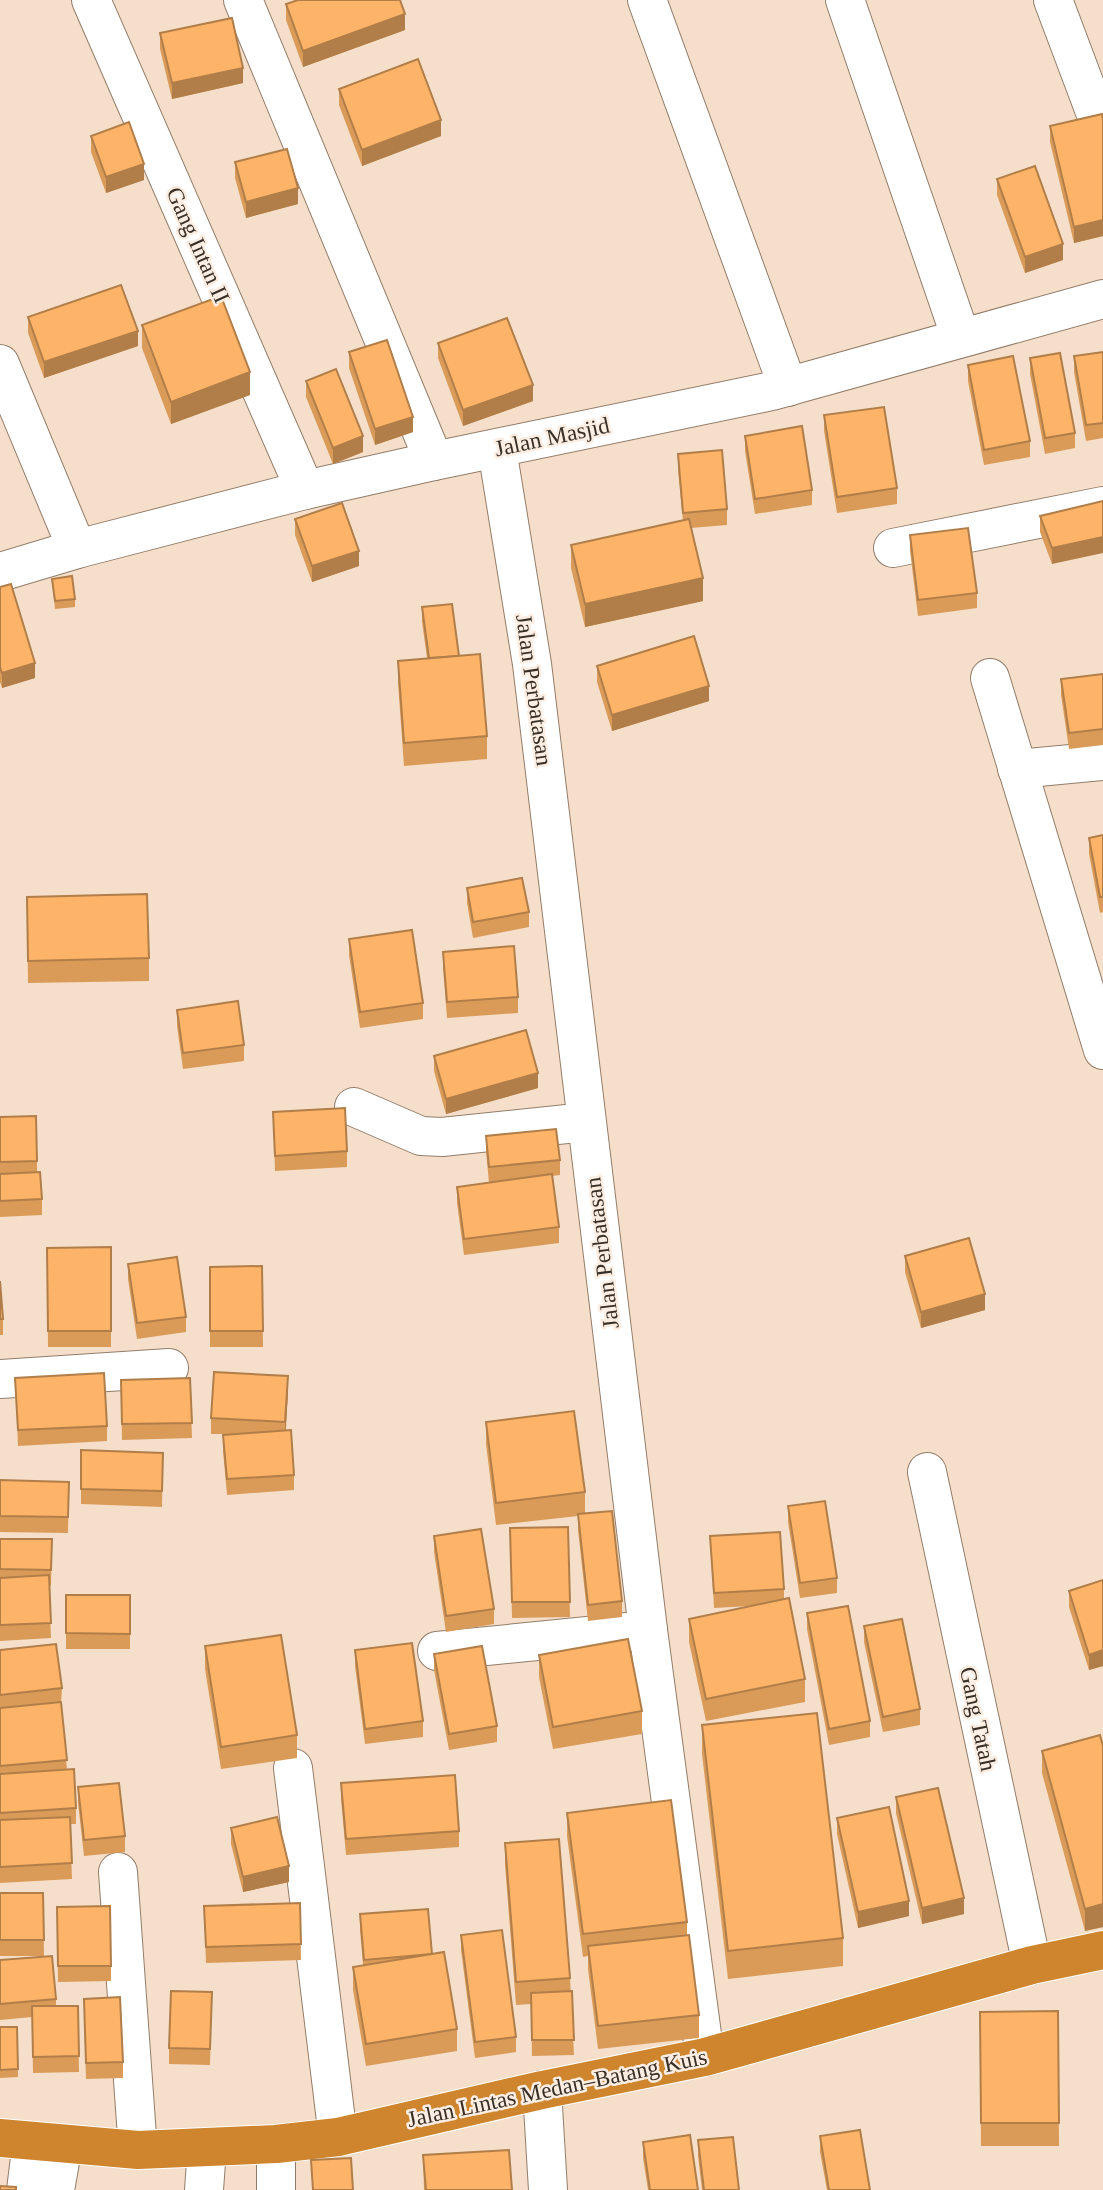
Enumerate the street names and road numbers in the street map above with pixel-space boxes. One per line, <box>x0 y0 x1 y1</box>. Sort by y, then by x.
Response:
street label: Gang Intan II <box>161 183 235 307</box>
street label: Jalan Masjid <box>492 413 612 461</box>
street label: Jalan Perbatasan <box>511 613 557 768</box>
street label: Jalan Perbatasan <box>580 1175 624 1330</box>
street label: Gang Tatah <box>955 1665 1001 1774</box>
street label: Jalan Lintas Medan–Batang Kuis <box>405 2044 709 2132</box>

